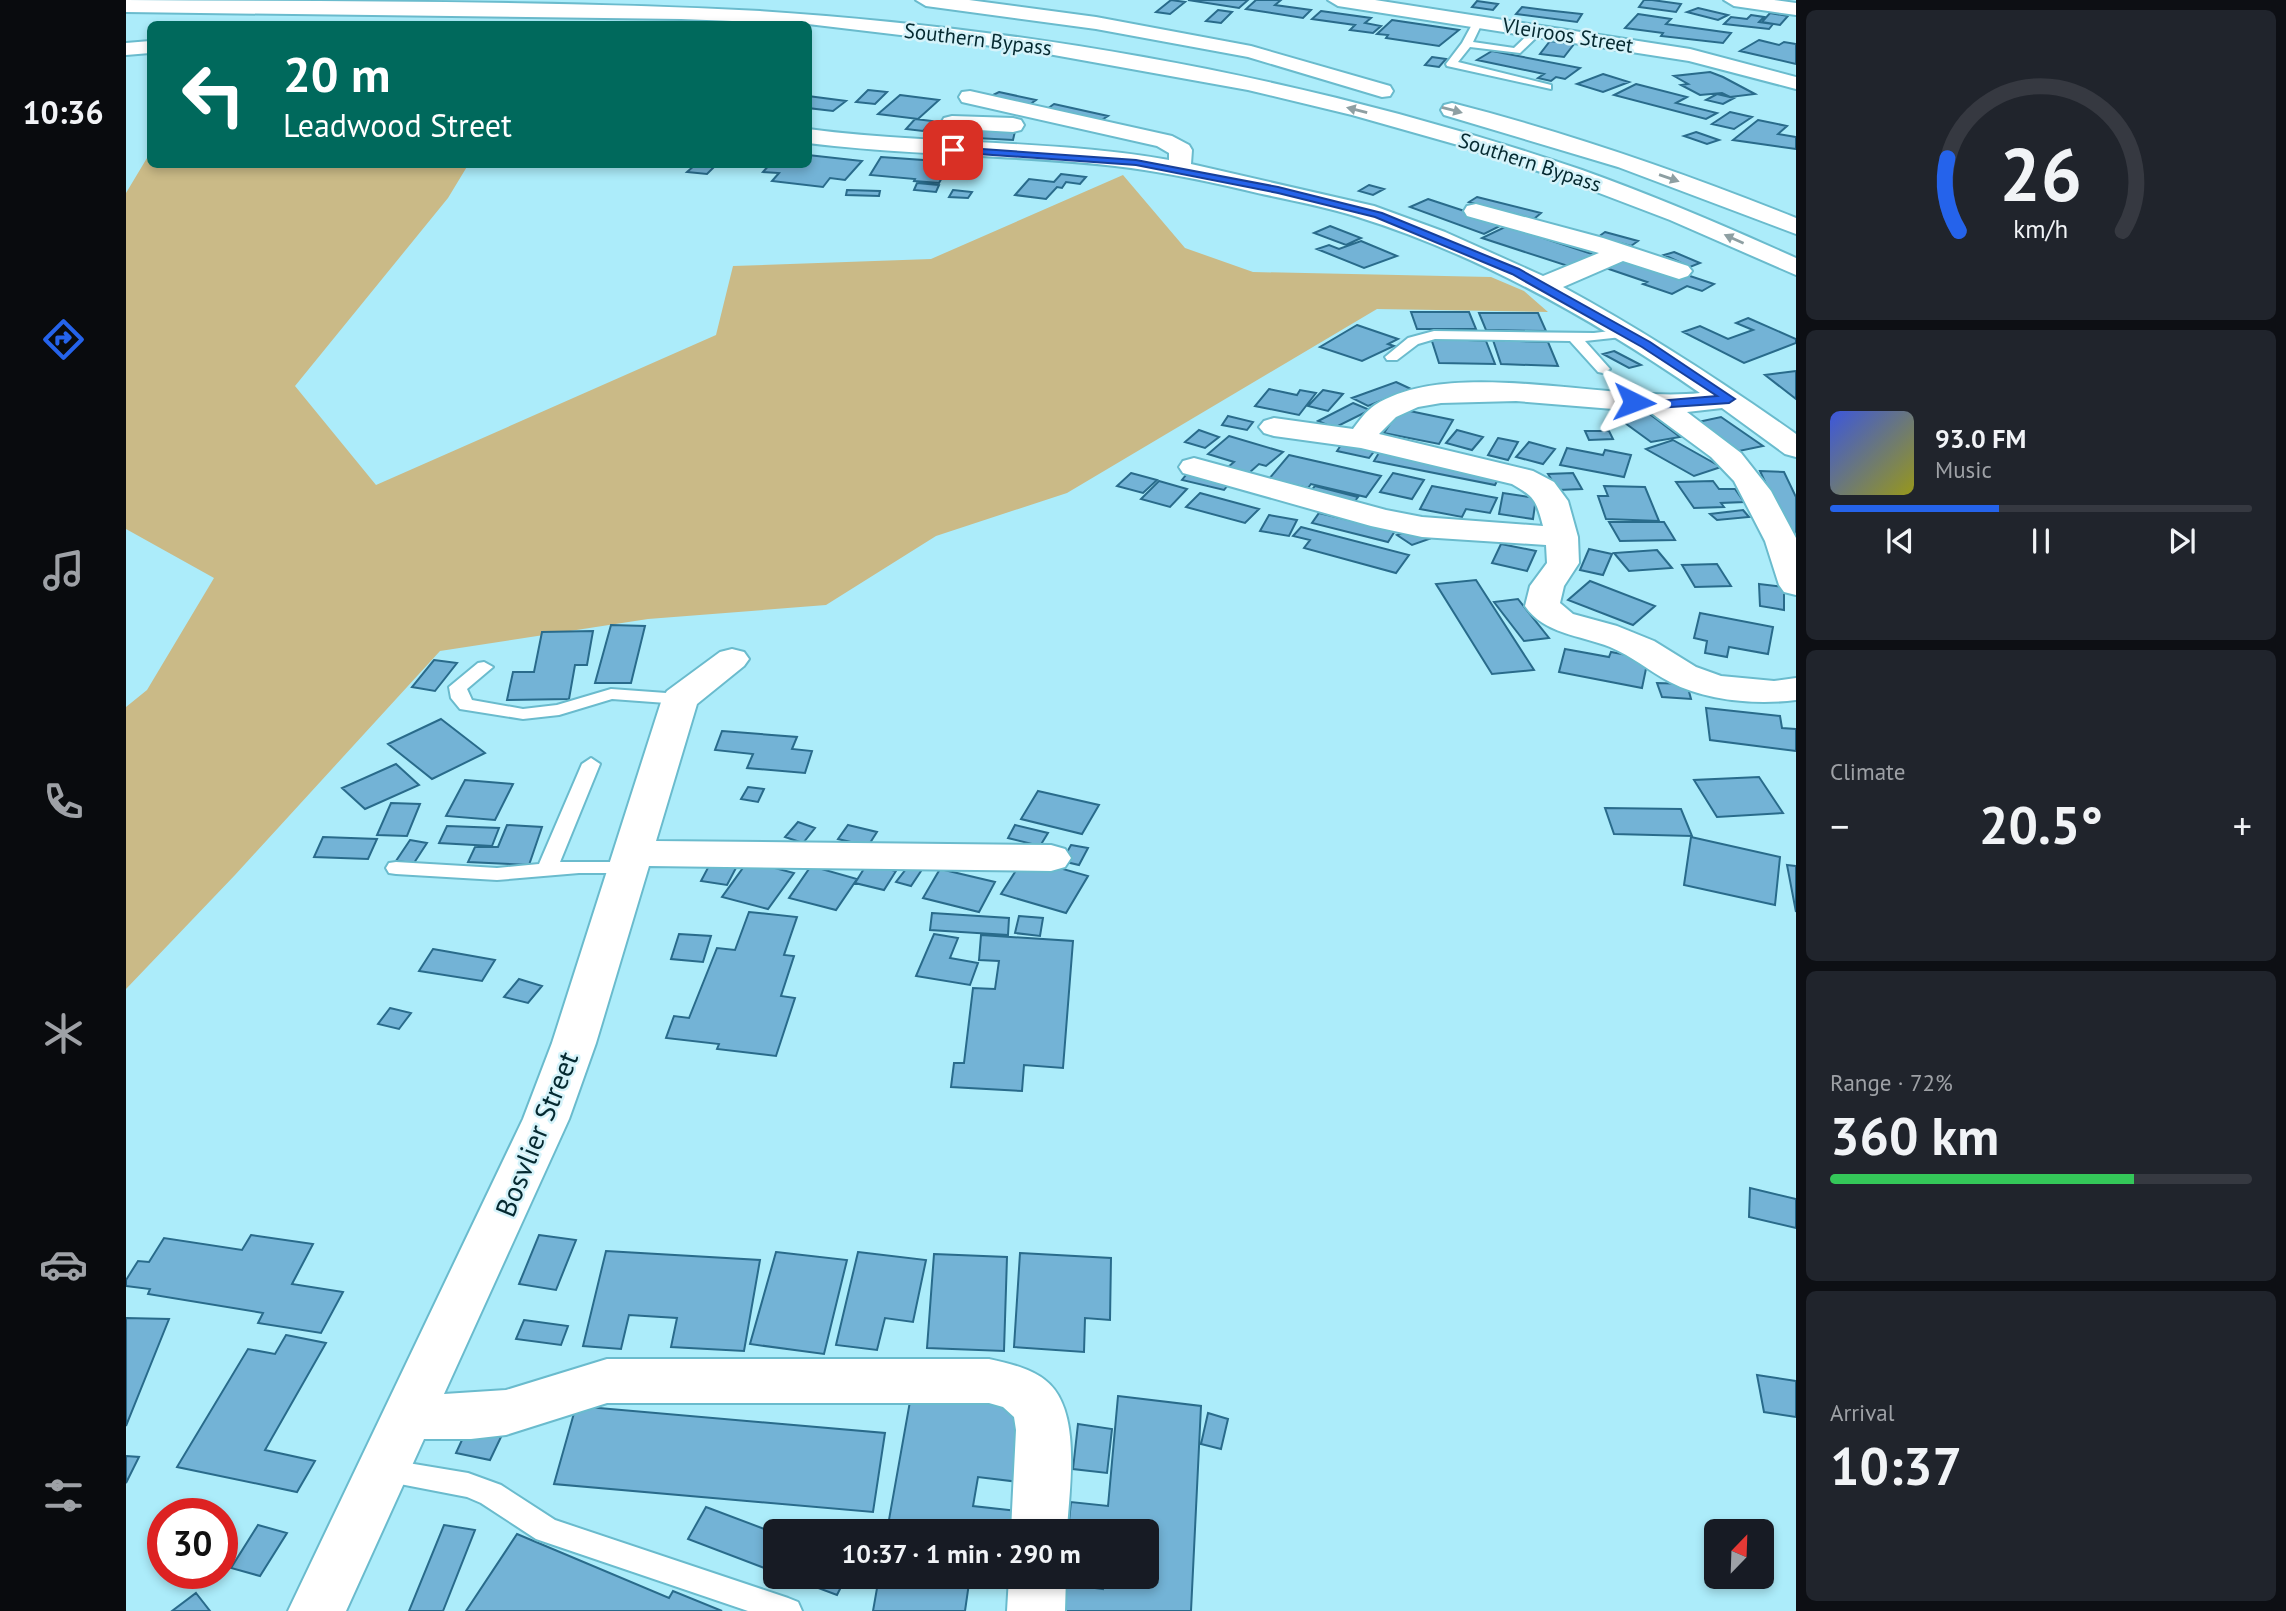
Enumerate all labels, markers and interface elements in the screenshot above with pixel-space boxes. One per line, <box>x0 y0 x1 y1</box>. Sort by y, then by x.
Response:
street label: Vleiroos Street <box>1500 11 1635 59</box>
street label: Southern Bypass <box>903 17 1053 61</box>
text: 20 m <box>283 42 390 106</box>
icon: left <box>168 49 259 140</box>
text: 10:36 <box>22 91 104 133</box>
text: Leadwood Street <box>283 104 512 146</box>
one-way arrow <box>1346 104 1368 115</box>
one-way arrow <box>1441 105 1463 116</box>
pin <box>923 120 983 180</box>
street label: Southern Bypass <box>1455 126 1605 198</box>
text: 26 <box>2000 127 2082 221</box>
icon: arrive <box>934 131 972 169</box>
one-way arrow <box>1658 173 1679 184</box>
text: km/h <box>2014 213 2068 245</box>
one-way arrow <box>1724 233 1744 245</box>
icon: directions <box>39 315 88 364</box>
position arrow <box>1597 365 1671 439</box>
text: 93.0 FM <box>1935 422 2026 455</box>
text: Music <box>1935 455 1992 484</box>
icon: previous <box>1881 522 1919 560</box>
icon: pause <box>2022 522 2060 560</box>
icon: next <box>2163 522 2201 560</box>
icon: music <box>39 546 88 595</box>
text: Climate <box>1830 757 1905 786</box>
icon: phone <box>39 777 88 826</box>
text: 20.5° <box>1979 791 2103 858</box>
text: − <box>1830 801 1849 850</box>
text: + <box>2233 801 2252 850</box>
icon: climate <box>39 1009 88 1058</box>
street label: Bosvlier Street <box>486 1045 586 1222</box>
text: Range · 72% <box>1830 1068 1953 1097</box>
text: 360 km <box>1830 1102 1999 1169</box>
icon: car <box>39 1240 88 1289</box>
text: Arrival <box>1830 1398 1894 1427</box>
text: 10:37 <box>1830 1432 1962 1499</box>
icon: filters <box>39 1471 88 1520</box>
speed limit sign: 30 <box>147 1498 238 1589</box>
north arrow <box>1704 1519 1774 1589</box>
map controls <box>1704 1519 1774 1589</box>
text: 10:37 · 1 min · 290 m <box>841 1537 1081 1570</box>

